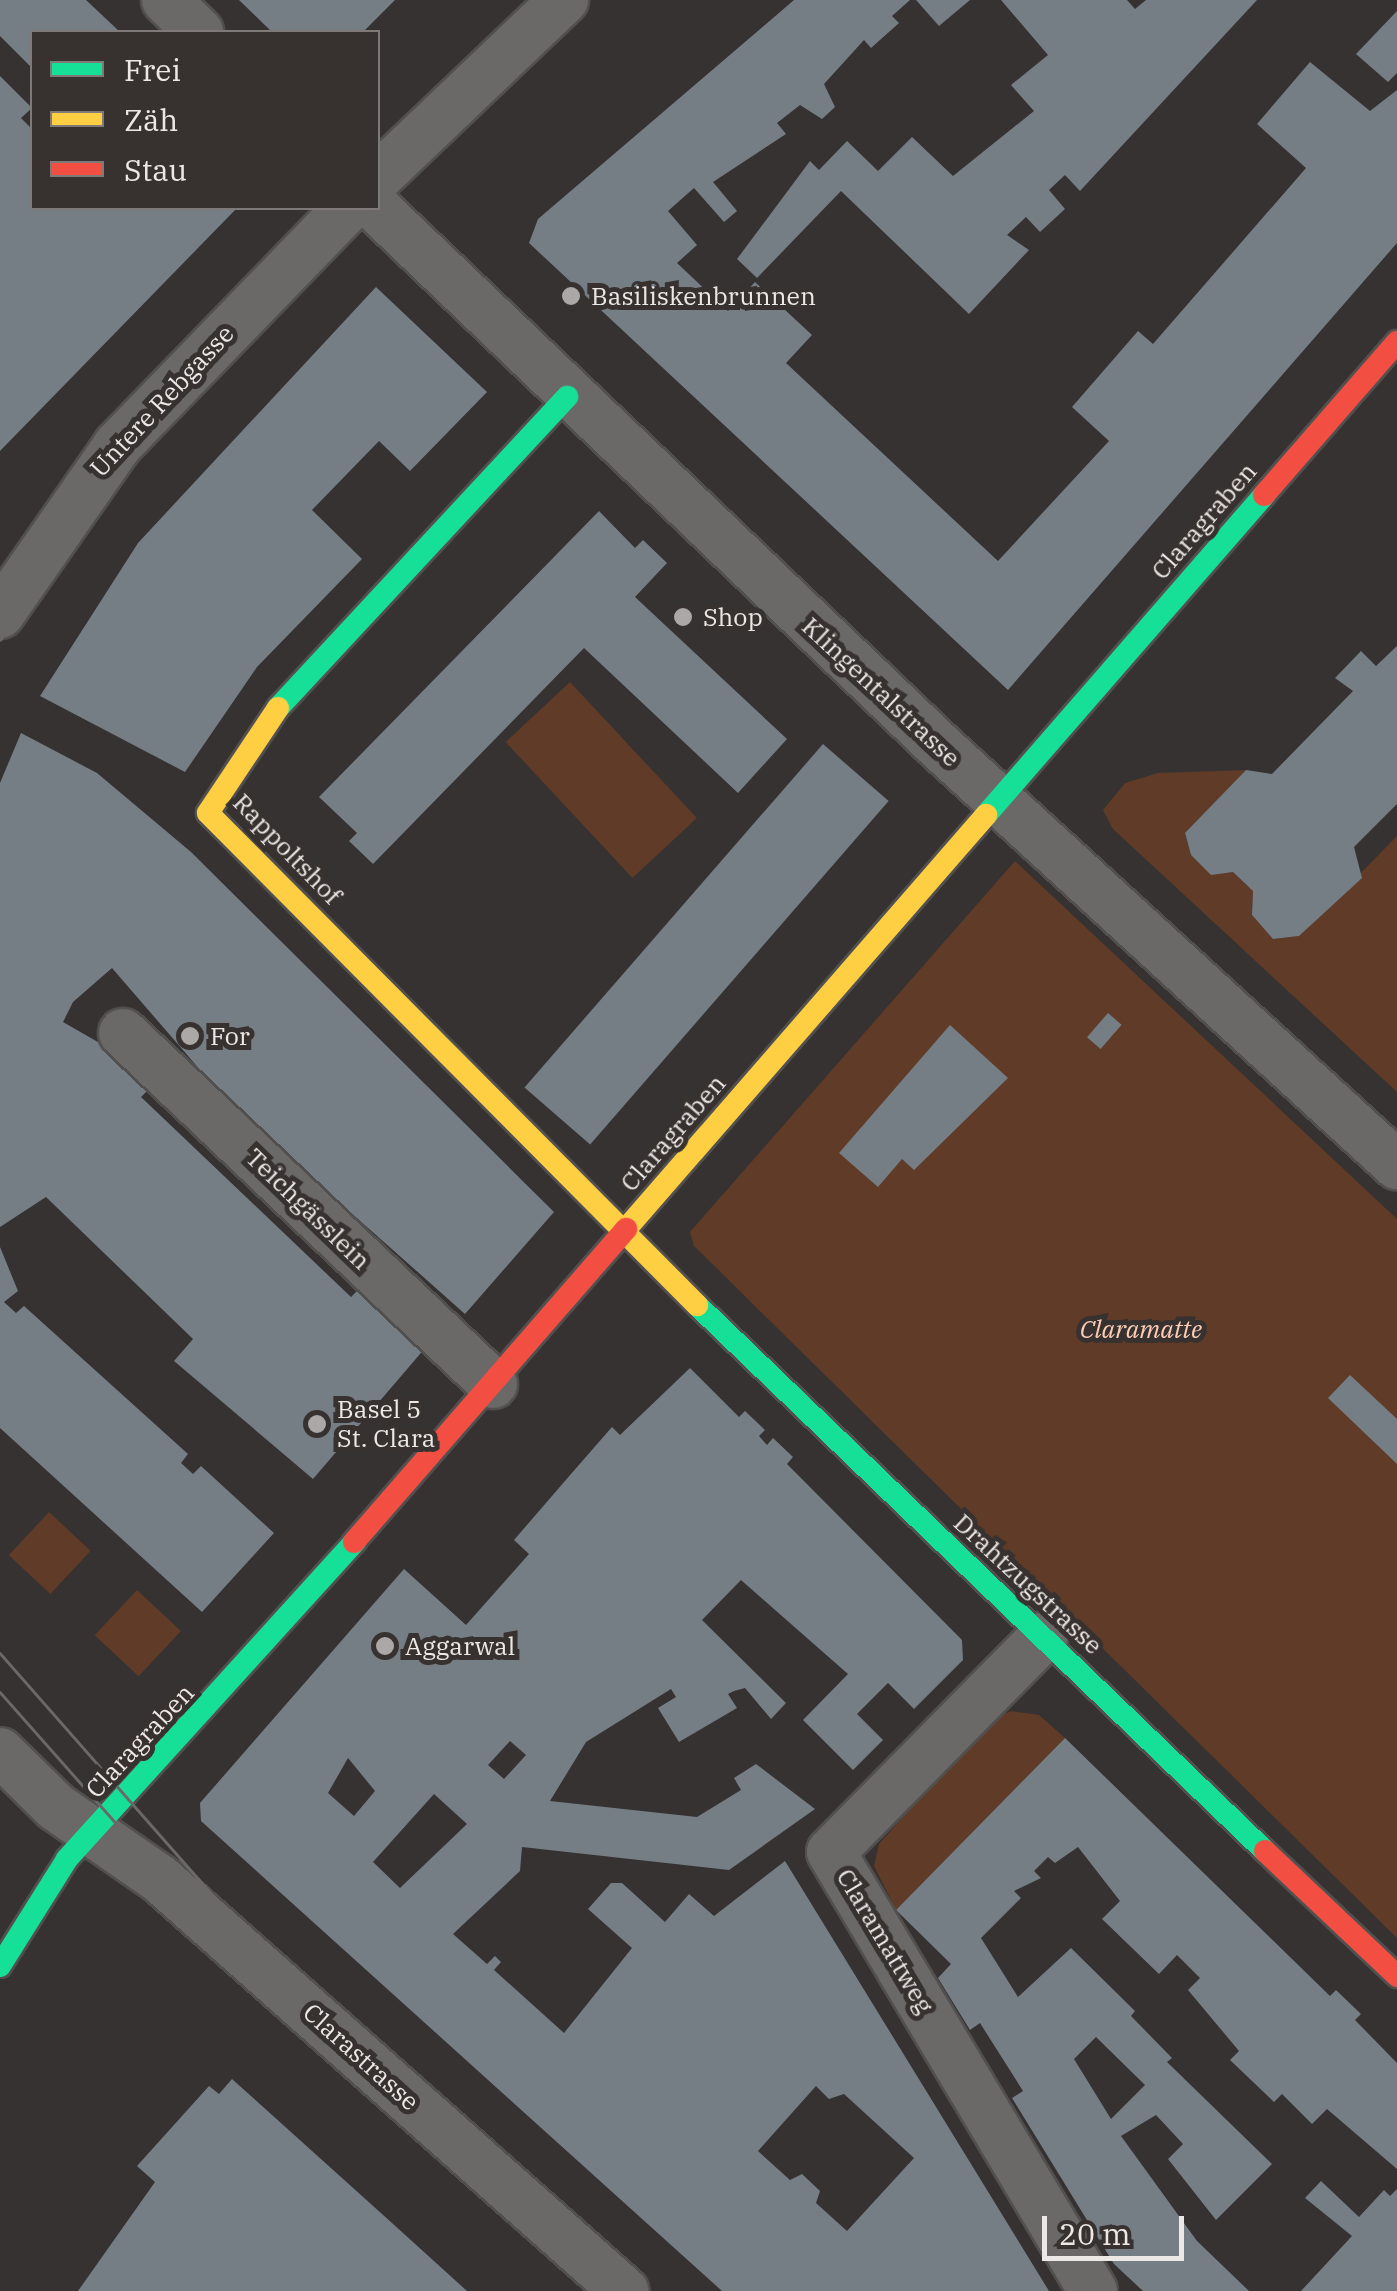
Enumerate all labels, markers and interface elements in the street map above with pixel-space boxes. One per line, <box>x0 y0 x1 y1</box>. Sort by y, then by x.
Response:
legend <box>30 30 380 210</box>
text: Frei <box>124 50 181 89</box>
text: Zäh <box>124 100 178 139</box>
text: Stau <box>124 150 187 189</box>
place label: Basiliskenbrunnen <box>591 281 816 311</box>
marker: Basiliskenbrunnen <box>560 285 582 307</box>
street label: Untere Rebgasse <box>84 319 240 483</box>
street label: Claragraben <box>1145 457 1263 585</box>
place label: Shop <box>703 602 763 632</box>
marker: Shop <box>672 606 694 628</box>
street label: Klingentalstrasse <box>796 611 966 773</box>
street label: Rappoltshof <box>227 787 347 911</box>
place label: For <box>210 1021 250 1051</box>
marker: For <box>179 1025 201 1047</box>
street label: Claragraben <box>614 1069 732 1197</box>
street label: Teichgässlein <box>240 1142 376 1276</box>
park label: Claramatte <box>1080 1314 1202 1344</box>
place label: Basel 5 St. Clara <box>337 1395 435 1454</box>
marker: Basel 5 St. Clara <box>306 1413 328 1435</box>
street label: Drahtzugstrasse <box>948 1508 1108 1660</box>
place label: Aggarwal <box>405 1631 515 1661</box>
marker: Aggarwal <box>374 1635 396 1657</box>
street label: Claragraben <box>80 1678 200 1804</box>
street label: Claramattweg <box>830 1863 940 2019</box>
street label: Clarastrasse <box>297 1997 425 2117</box>
scale bar <box>1047 2196 1190 2258</box>
text: 20 m <box>1059 2214 1131 2253</box>

